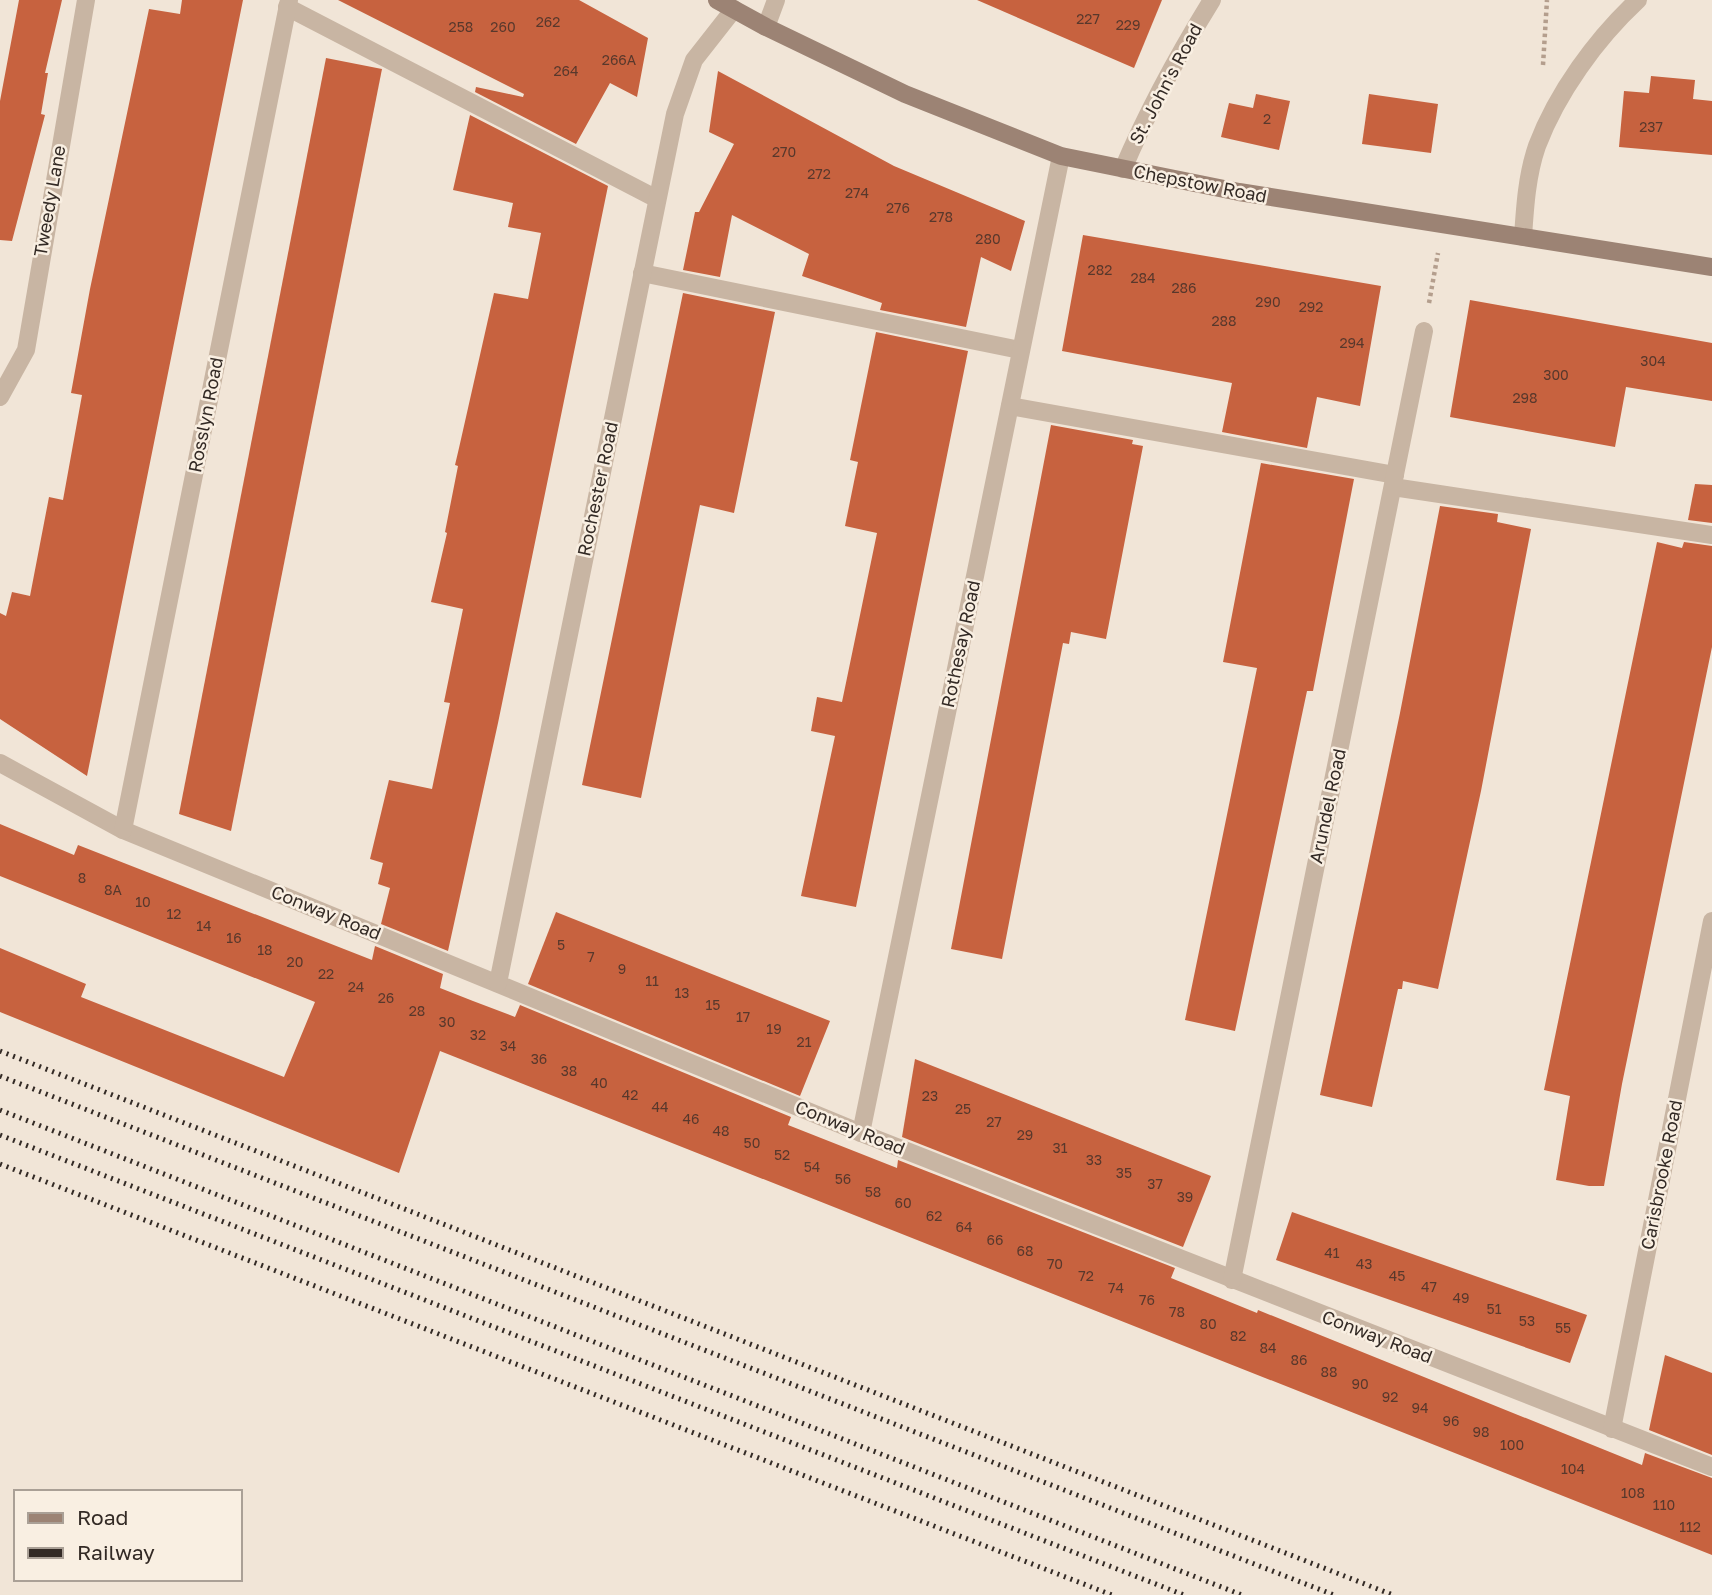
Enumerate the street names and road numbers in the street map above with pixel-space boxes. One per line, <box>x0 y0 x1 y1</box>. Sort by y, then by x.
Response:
street label: St. John's Road <box>1124 19 1206 148</box>
street label: Tweedy Lane <box>28 143 70 258</box>
street label: Chepstow Road <box>1132 159 1269 207</box>
street label: Rosslyn Road <box>183 355 227 474</box>
street label: Rochester Road <box>572 420 622 558</box>
street label: Rothesay Road <box>936 578 984 709</box>
street label: Arundel Road <box>1304 746 1350 865</box>
street label: Conway Road <box>268 880 385 944</box>
street label: Conway Road <box>792 1095 909 1159</box>
street label: Carisbrooke Road <box>1636 1098 1686 1252</box>
street label: Conway Road <box>1319 1305 1436 1367</box>

